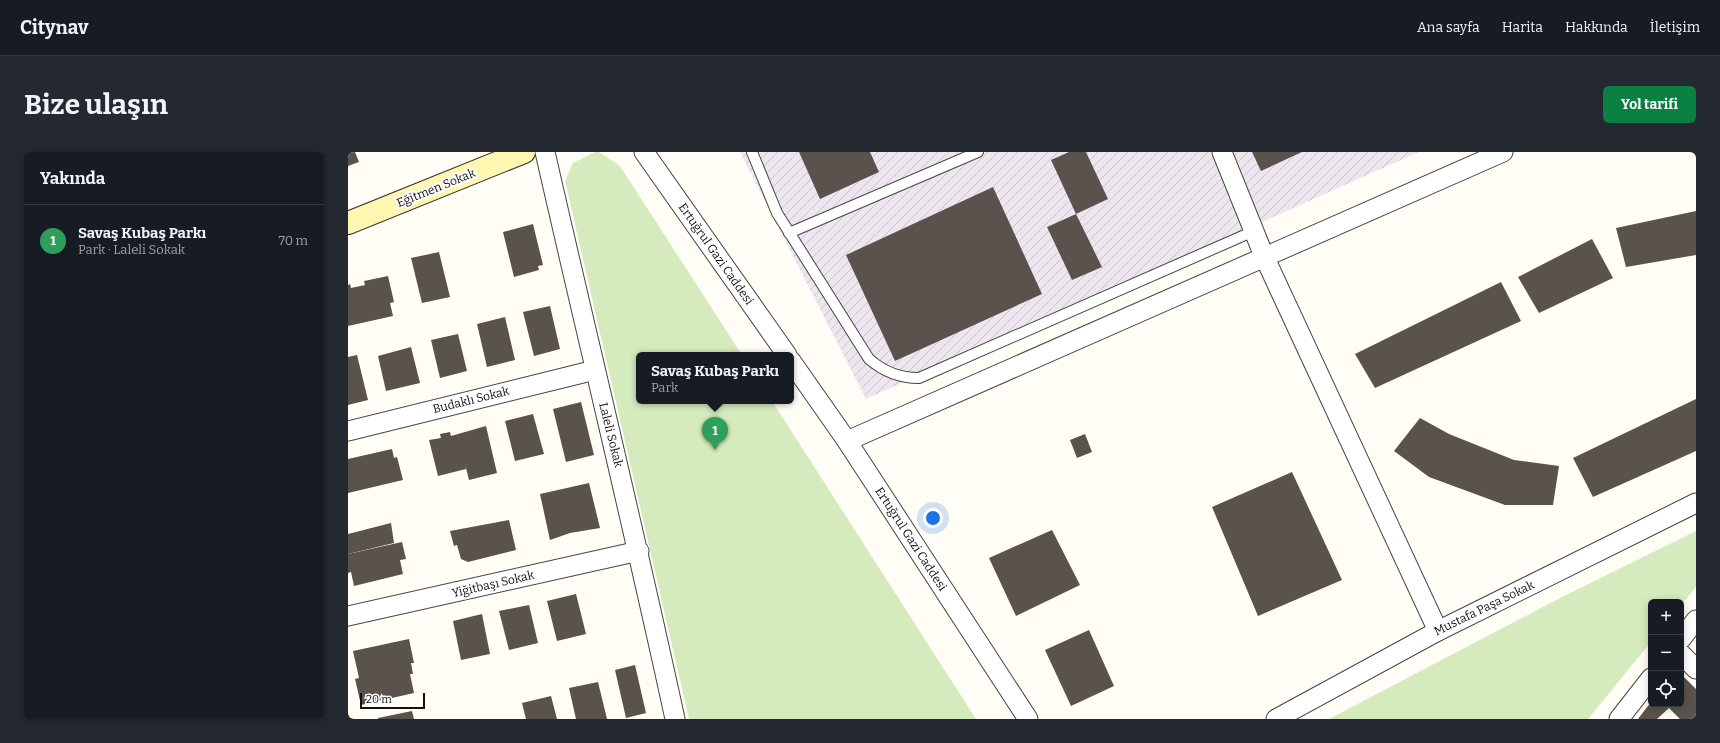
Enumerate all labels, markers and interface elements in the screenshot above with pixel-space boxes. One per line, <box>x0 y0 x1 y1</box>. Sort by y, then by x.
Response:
text: Citynav <box>20 16 88 39</box>
text: Ana sayfa <box>1417 19 1480 36</box>
text: Harita <box>1502 19 1543 36</box>
text: Hakkında <box>1565 19 1628 36</box>
text: İletişim <box>1650 19 1700 36</box>
button: Yol tarifi <box>1603 86 1696 123</box>
text: Bize ulaşın <box>24 88 168 121</box>
street label: Eğitmen Sokak <box>395 166 478 210</box>
text: Yakında <box>40 168 105 189</box>
street label: Ertuğrul Gazi Caddesi <box>676 201 757 308</box>
text: Savaş Kubaş Parkı <box>78 224 206 242</box>
text: 1 <box>50 233 56 248</box>
text: 70 m <box>278 233 308 248</box>
text: Park · Laleli Sokak <box>78 242 185 257</box>
popup <box>636 352 794 404</box>
text: Savaş Kubaş Parkı <box>651 362 779 380</box>
text: Park <box>651 380 678 395</box>
street label: Budaklı Sokak <box>431 384 511 416</box>
street label: Laleli Sokak <box>596 401 626 469</box>
pin: 1 <box>702 417 728 450</box>
street label: Ertuğrul Gazi Caddesi <box>872 485 950 594</box>
your location <box>923 508 943 528</box>
street label: Yiğitbaşı Sokak <box>450 568 536 600</box>
street label: Mustafa Paşa Sokak <box>1432 578 1537 638</box>
map controls <box>1648 599 1684 707</box>
button: + <box>1648 599 1684 635</box>
button: − <box>1648 635 1684 671</box>
button: locate <box>1648 671 1684 707</box>
scale bar <box>360 691 425 710</box>
text: 20 m <box>366 693 392 706</box>

